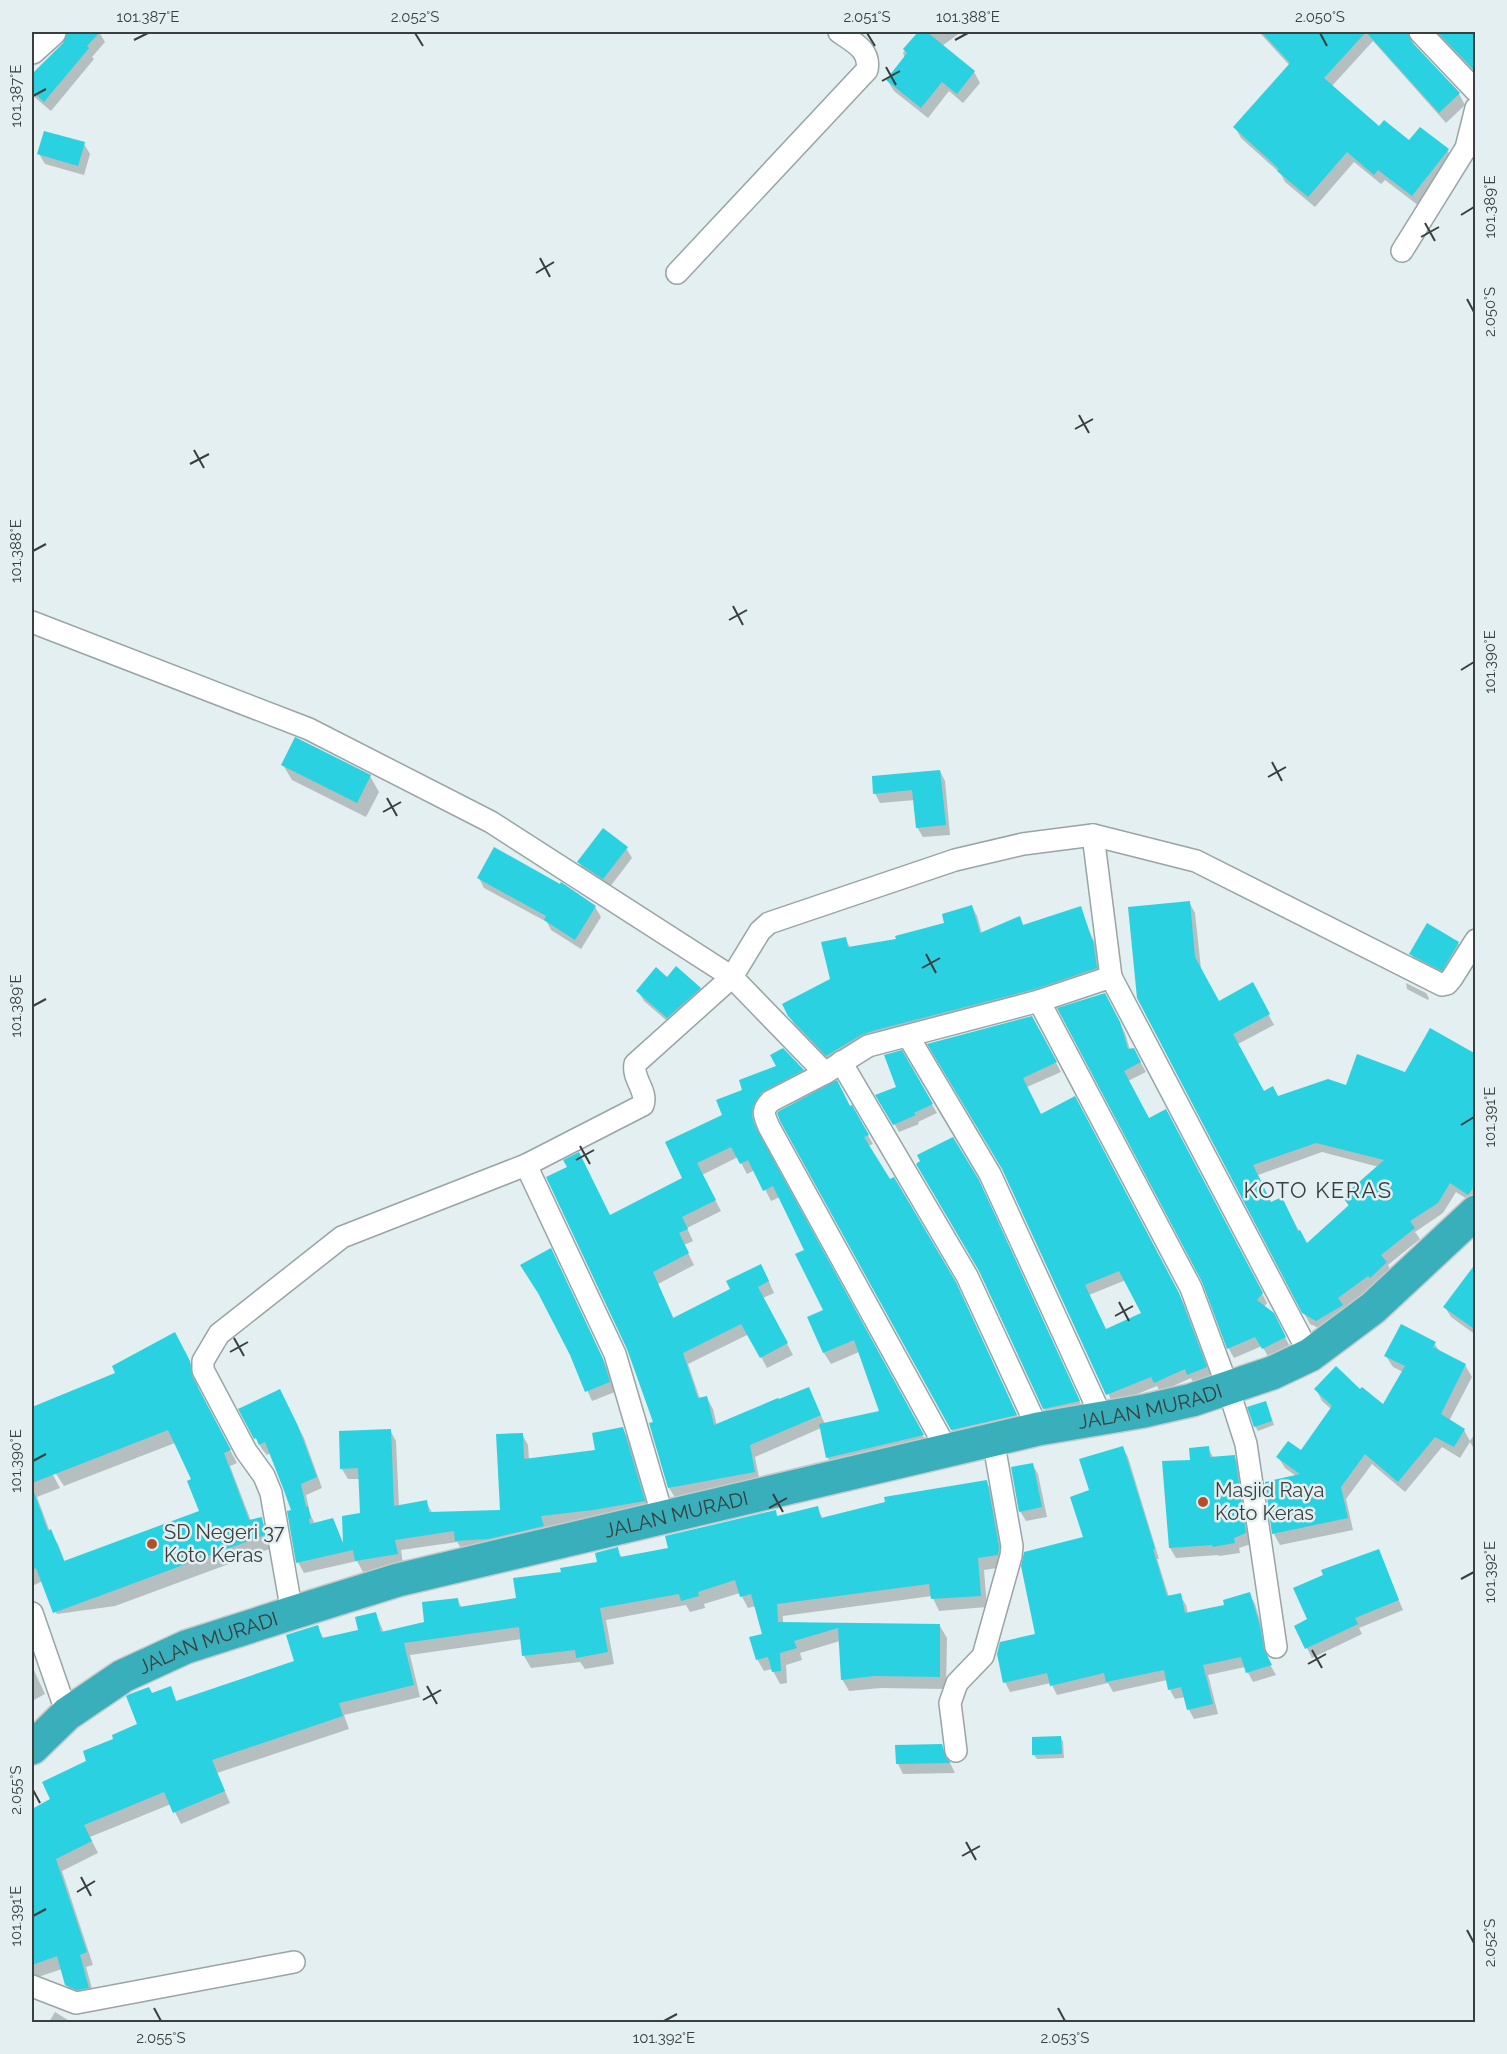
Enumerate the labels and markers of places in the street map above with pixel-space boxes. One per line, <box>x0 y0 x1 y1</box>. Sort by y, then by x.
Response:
place label: Masjid Raya Koto Keras <box>1215 1478 1324 1525</box>
marker: Masjid Raya Koto Keras <box>1196 1495 1210 1509</box>
place label: SD Negeri 37 Koto Keras <box>164 1520 285 1567</box>
marker: SD Negeri 37 Koto Keras <box>145 1537 159 1551</box>

